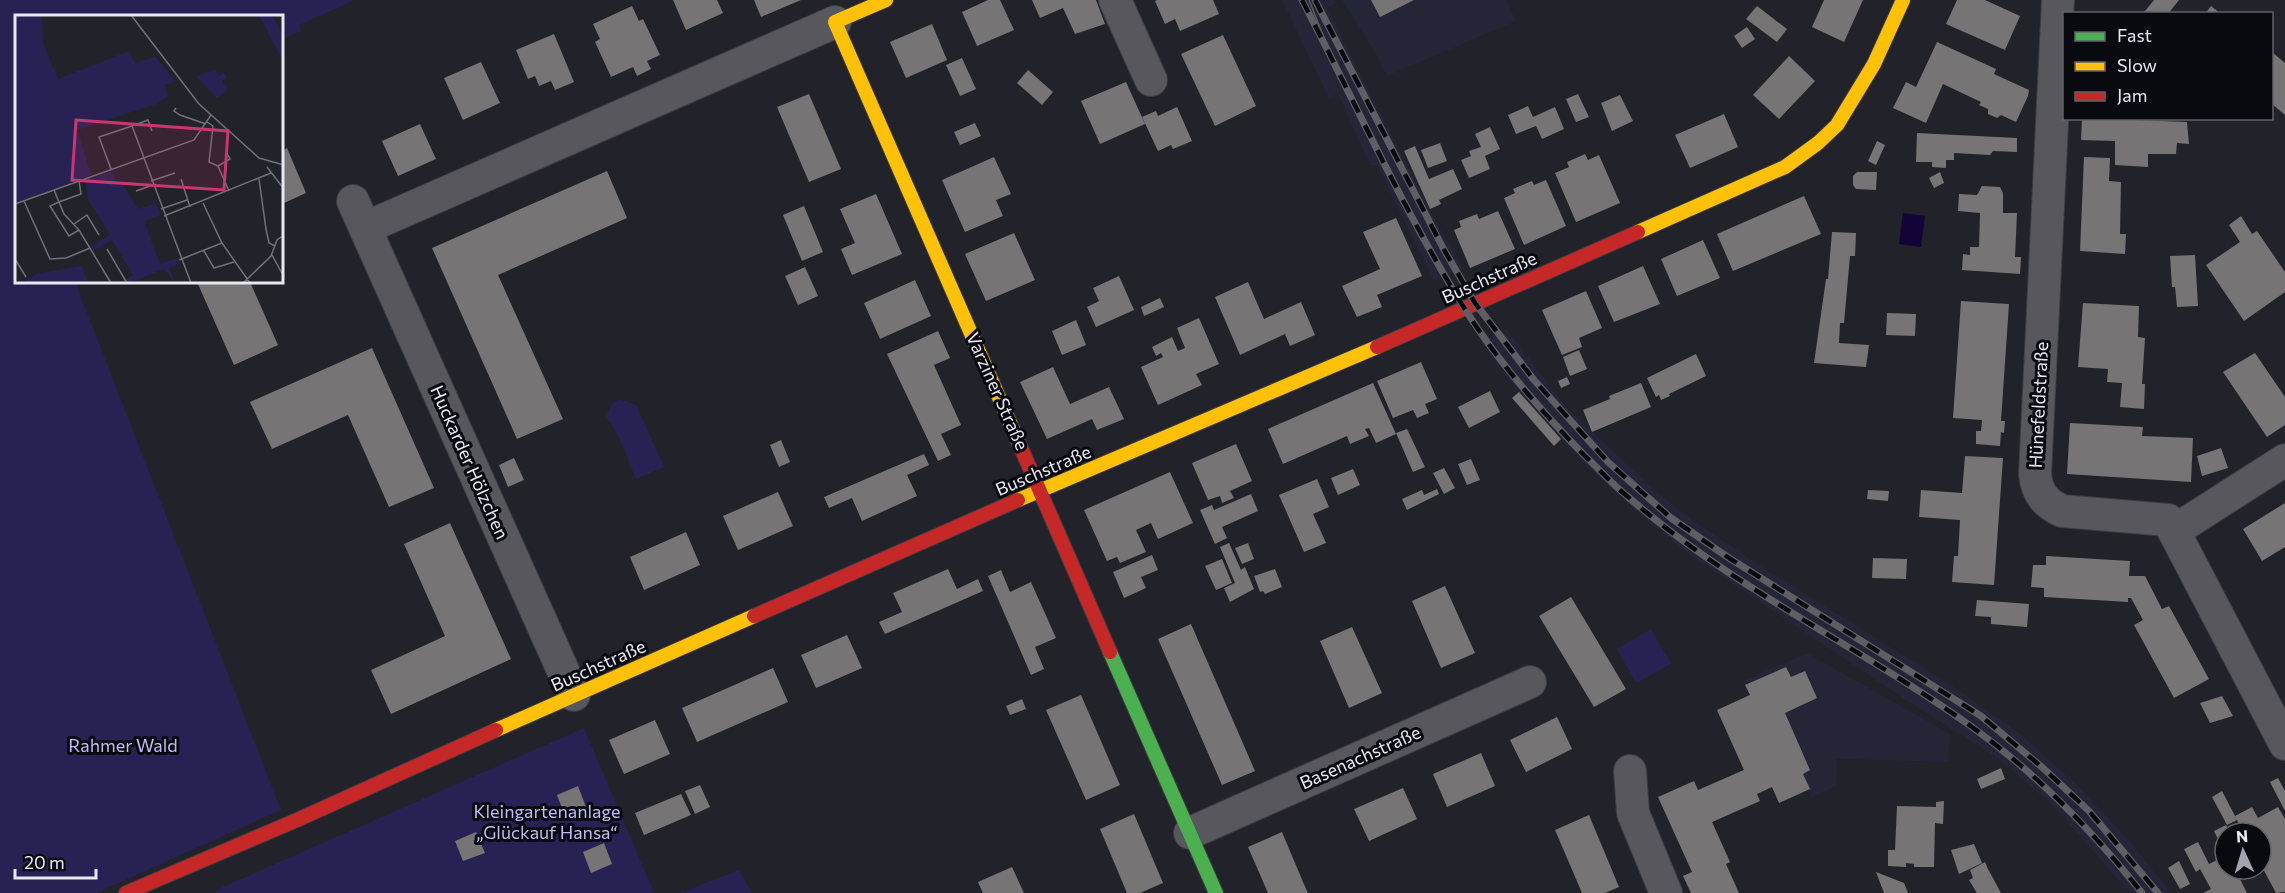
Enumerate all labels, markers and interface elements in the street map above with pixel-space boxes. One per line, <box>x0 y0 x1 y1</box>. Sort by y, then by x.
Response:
legend <box>2063 12 2273 120</box>
inset map <box>15 15 284 284</box>
text: Fast <box>2117 24 2152 46</box>
text: Slow <box>2117 54 2157 76</box>
text: Jam <box>2117 84 2147 106</box>
street label: Buschstraße <box>1438 246 1540 308</box>
street label: Varziner Straße <box>962 329 1034 453</box>
street label: Hünefeldstraße <box>2024 341 2052 469</box>
street label: Huckarder Hölzchen <box>426 382 514 542</box>
street label: Buschstraße <box>992 440 1094 500</box>
street label: Buschstraße <box>547 634 649 696</box>
street label: Basenachstraße <box>1296 721 1424 793</box>
park label: Rahmer Wald <box>68 734 178 756</box>
park label: Kleingartenanlage „Glückauf Hansa“ <box>473 800 621 843</box>
north arrow <box>2213 821 2273 881</box>
text: N <box>2235 826 2249 845</box>
scale bar <box>15 842 96 880</box>
text: 20 m <box>24 851 65 873</box>

